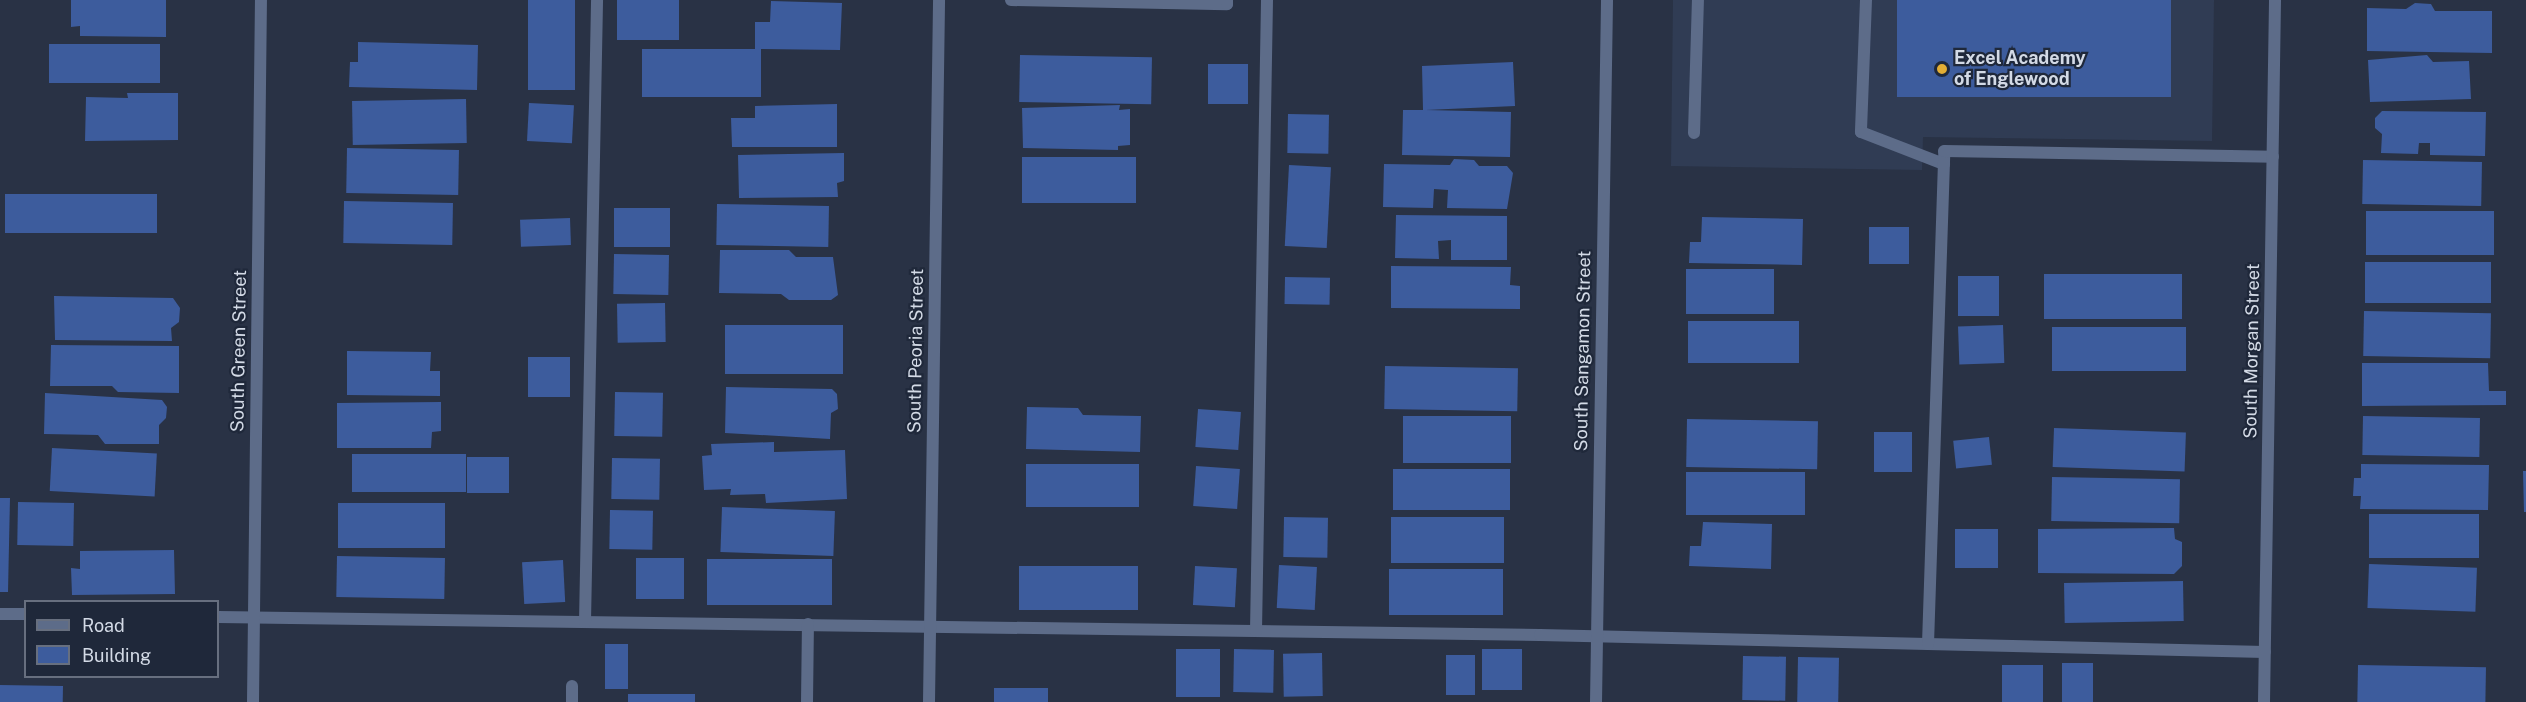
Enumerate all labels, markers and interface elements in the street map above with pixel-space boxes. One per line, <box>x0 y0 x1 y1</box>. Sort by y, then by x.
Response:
place label: Excel Academy of Englewood <box>1954 48 2086 90</box>
marker: Excel Academy of Englewood <box>1935 62 1949 76</box>
street label: South Sangamon Street <box>1570 250 1596 452</box>
street label: South Morgan Street <box>2240 263 2264 439</box>
street label: South Peoria Street <box>904 269 928 433</box>
street label: South Green Street <box>227 270 251 432</box>
legend <box>24 600 219 678</box>
text: Road <box>82 615 125 636</box>
text: Building <box>82 645 151 666</box>

